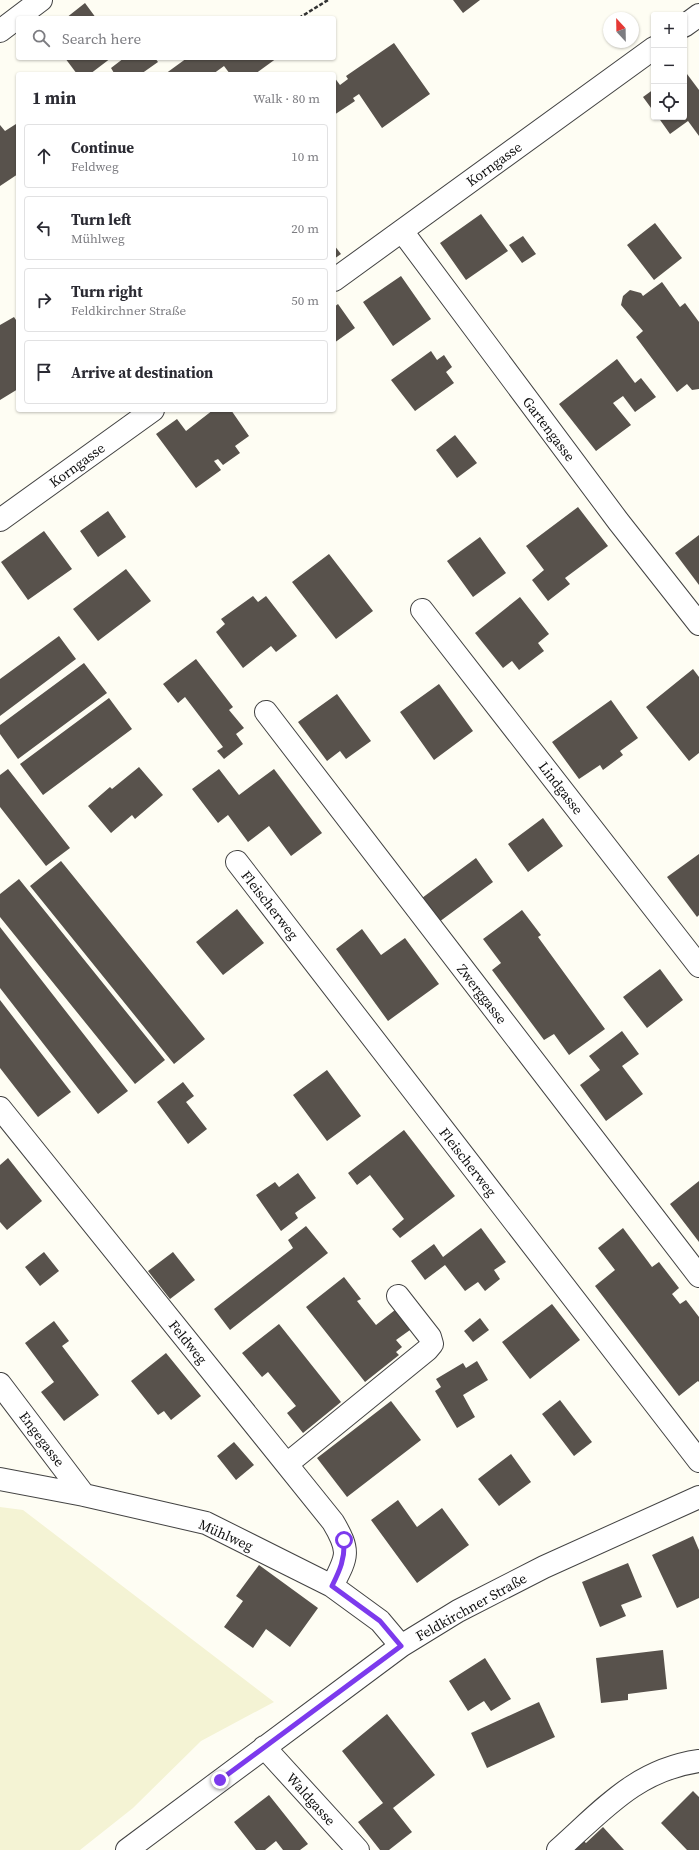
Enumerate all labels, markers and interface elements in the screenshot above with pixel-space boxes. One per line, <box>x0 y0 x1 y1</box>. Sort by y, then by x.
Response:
north arrow <box>603 12 639 48</box>
map controls <box>651 12 687 120</box>
button: + <box>651 12 687 48</box>
search box <box>16 16 336 60</box>
icon: search <box>30 27 52 49</box>
text: Search here <box>62 28 141 49</box>
button: − <box>651 48 687 84</box>
button: locate <box>651 84 687 120</box>
text: 1 min <box>32 86 76 110</box>
text: Walk · 80 m <box>253 90 320 107</box>
text: Continue <box>71 137 134 158</box>
street label: Korngasse <box>462 137 526 191</box>
icon: ahead <box>33 145 55 167</box>
text: 10 m <box>291 148 319 165</box>
text: Feldweg <box>71 158 119 175</box>
text: Turn left <box>71 209 131 230</box>
icon: left <box>33 217 55 239</box>
text: 20 m <box>291 220 319 237</box>
text: Mühlweg <box>71 230 125 247</box>
text: Turn right <box>71 281 143 302</box>
icon: right <box>33 289 55 311</box>
text: 50 m <box>291 292 319 309</box>
text: Feldkirchner Straße <box>71 302 186 319</box>
icon: arrive <box>33 361 55 383</box>
text: Arrive at destination <box>71 362 213 383</box>
street label: Gartengasse <box>518 392 580 466</box>
street label: Korngasse <box>45 438 109 492</box>
street label: Lindgasse <box>534 757 588 819</box>
street label: Fleischerweg <box>237 866 303 944</box>
street label: Zwerggasse <box>452 960 512 1028</box>
street label: Fleischerweg <box>435 1123 501 1201</box>
street label: Feldweg <box>164 1316 212 1368</box>
street label: Engegasse <box>15 1407 69 1471</box>
street label: Mühlweg <box>196 1514 256 1556</box>
route start <box>335 1531 353 1549</box>
street label: Feldkirchner Straße <box>412 1568 530 1646</box>
street label: Waldgasse <box>282 1768 340 1830</box>
route end <box>211 1771 229 1789</box>

